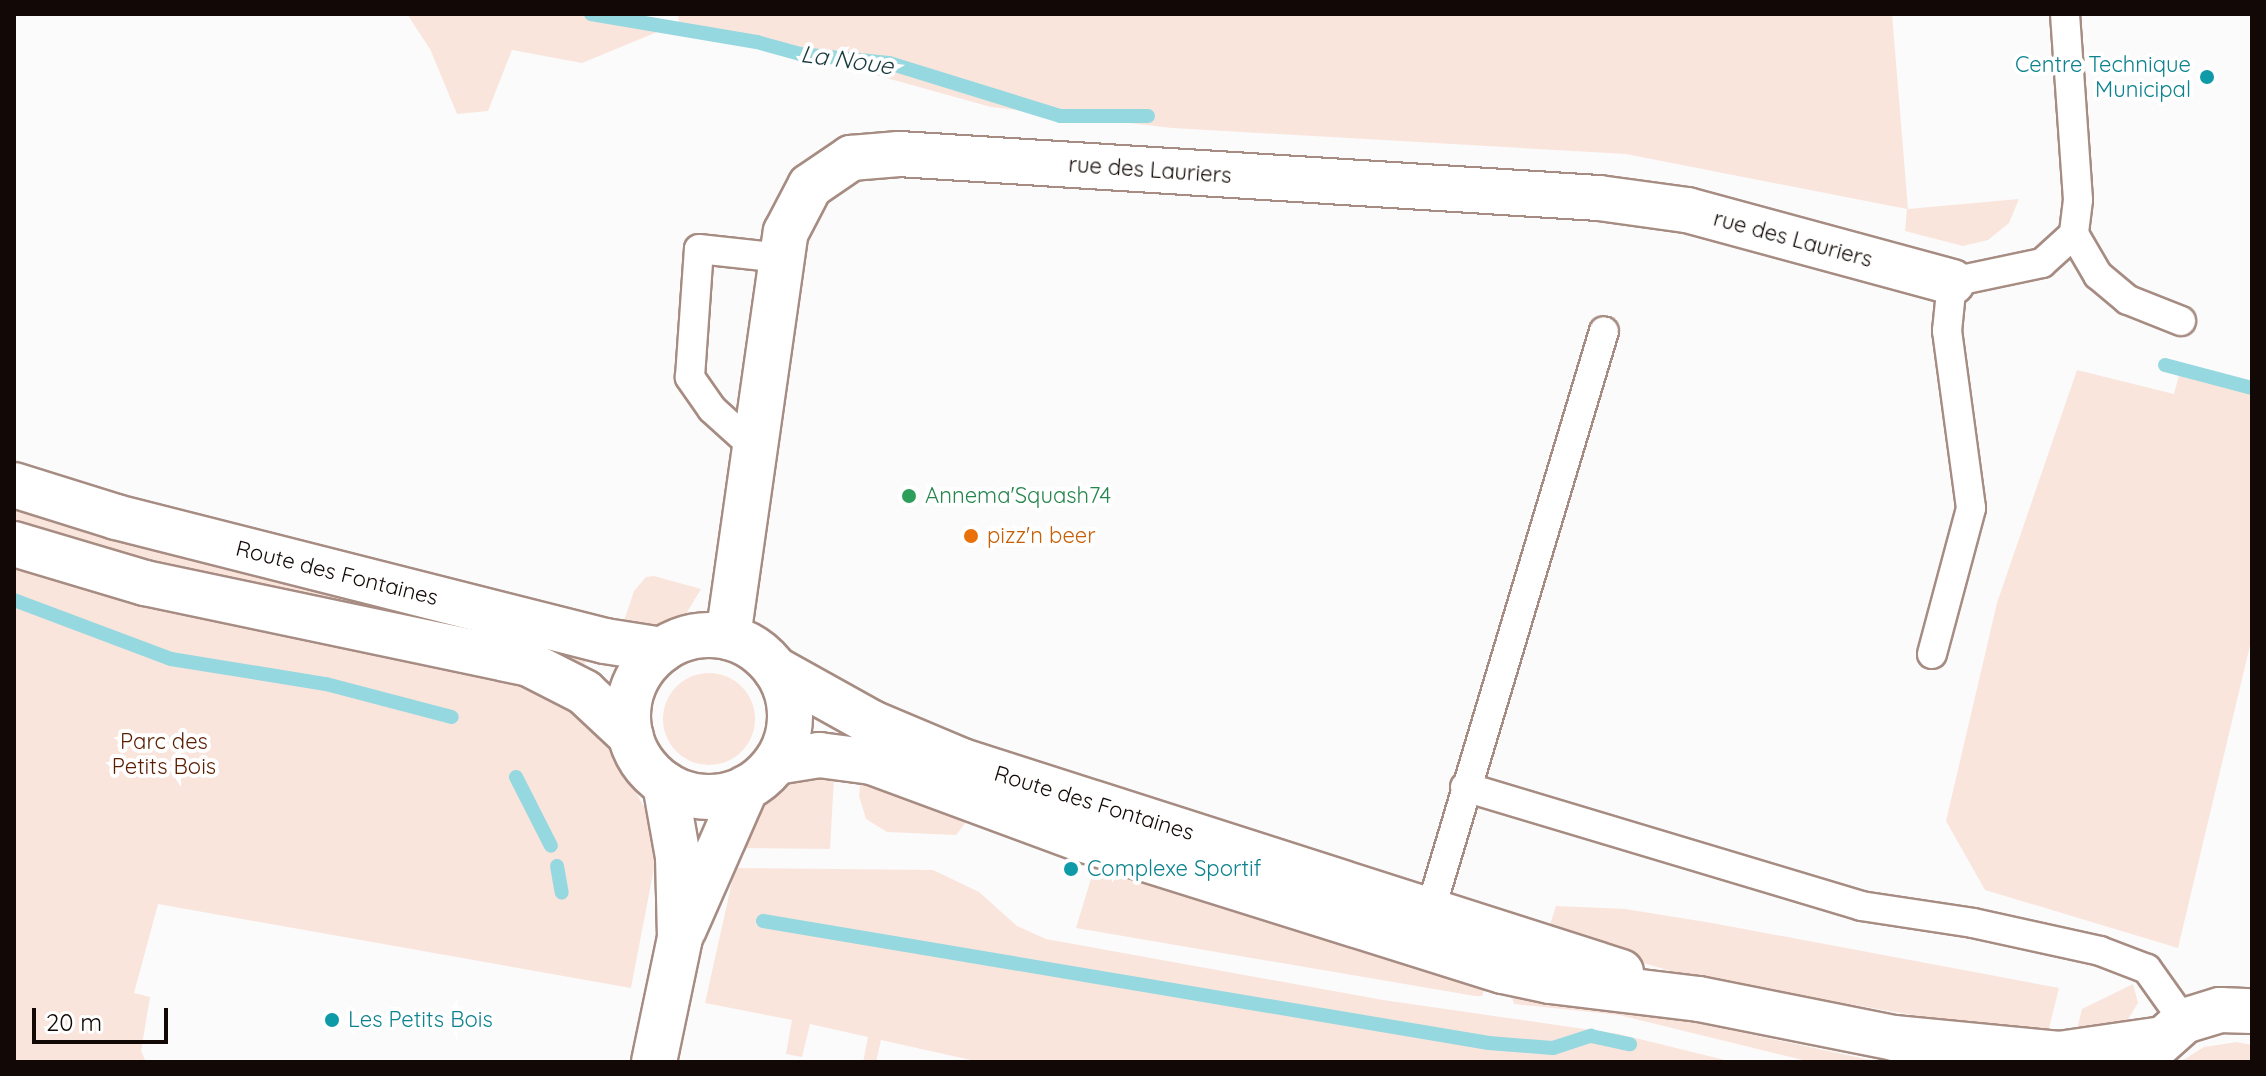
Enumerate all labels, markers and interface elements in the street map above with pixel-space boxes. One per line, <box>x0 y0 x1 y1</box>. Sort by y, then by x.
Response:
water label: La Noue <box>799 39 895 81</box>
place label: Centre Technique Municipal <box>2015 51 2191 102</box>
marker: Centre Technique Municipal <box>2198 68 2216 86</box>
street label: rue des Lauriers <box>1068 151 1232 189</box>
street label: rue des Lauriers <box>1711 205 1875 273</box>
place label: Annema'Squash74 <box>925 483 1111 509</box>
marker: Annema'Squash74 <box>900 487 918 505</box>
place label: pizz'n beer <box>987 523 1096 549</box>
marker: pizz'n beer <box>962 527 980 545</box>
street label: Route des Fontaines <box>233 535 441 611</box>
park label: Parc des Petits Bois <box>112 728 216 780</box>
street label: Route des Fontaines <box>991 760 1197 846</box>
place label: Complexe Sportif <box>1087 856 1262 882</box>
marker: Complexe Sportif <box>1062 860 1080 878</box>
scale bar <box>36 992 172 1042</box>
text: 20 m <box>46 1007 102 1037</box>
place label: Les Petits Bois <box>348 1007 493 1033</box>
marker: Les Petits Bois <box>323 1011 341 1029</box>

